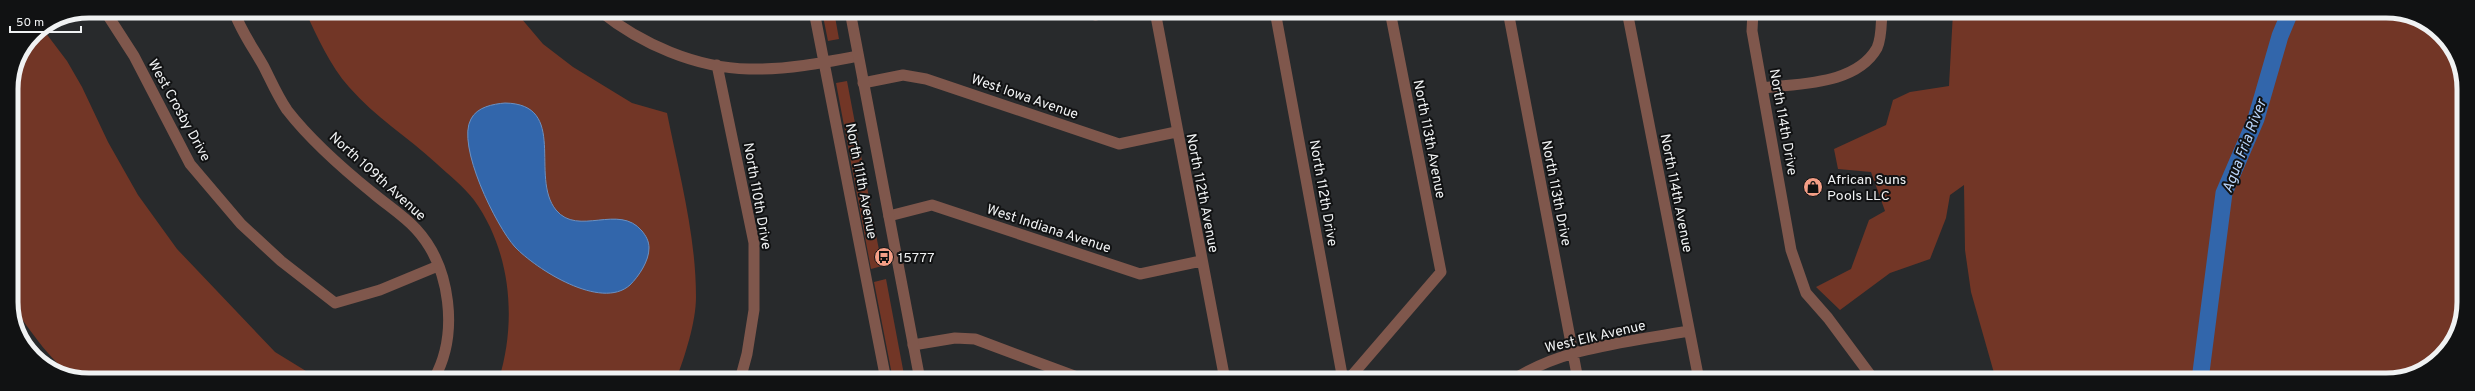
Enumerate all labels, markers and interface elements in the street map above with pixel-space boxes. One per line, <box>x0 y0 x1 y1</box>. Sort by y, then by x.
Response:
scale bar <box>10 8 81 34</box>
text: 50 m <box>16 15 44 31</box>
street label: West Crosby Drive <box>144 57 214 165</box>
street label: North 114th Drive <box>1765 68 1800 177</box>
street label: West Iowa Avenue <box>969 71 1080 124</box>
street label: North 113th Avenue <box>1409 78 1448 200</box>
water label: Agua Fria River <box>2219 96 2272 196</box>
street label: North 111th Avenue <box>841 122 880 241</box>
street label: North 109th Avenue <box>325 129 429 225</box>
street label: North 112th Avenue <box>1182 132 1221 254</box>
street label: North 114th Avenue <box>1656 132 1695 254</box>
street label: North 112th Drive <box>1305 139 1340 248</box>
street label: North 113th Drive <box>1537 139 1574 248</box>
street label: North 110th Drive <box>739 141 774 251</box>
place label: African Suns Pools LLC <box>1827 172 1906 205</box>
shop icon: African Suns Pools LLC <box>1802 176 1824 198</box>
street label: West Indiana Avenue <box>984 201 1113 258</box>
bus stop icon: 15777 <box>873 246 895 268</box>
place label: 15777 <box>898 250 935 267</box>
street label: West Elk Avenue <box>1543 318 1647 357</box>

